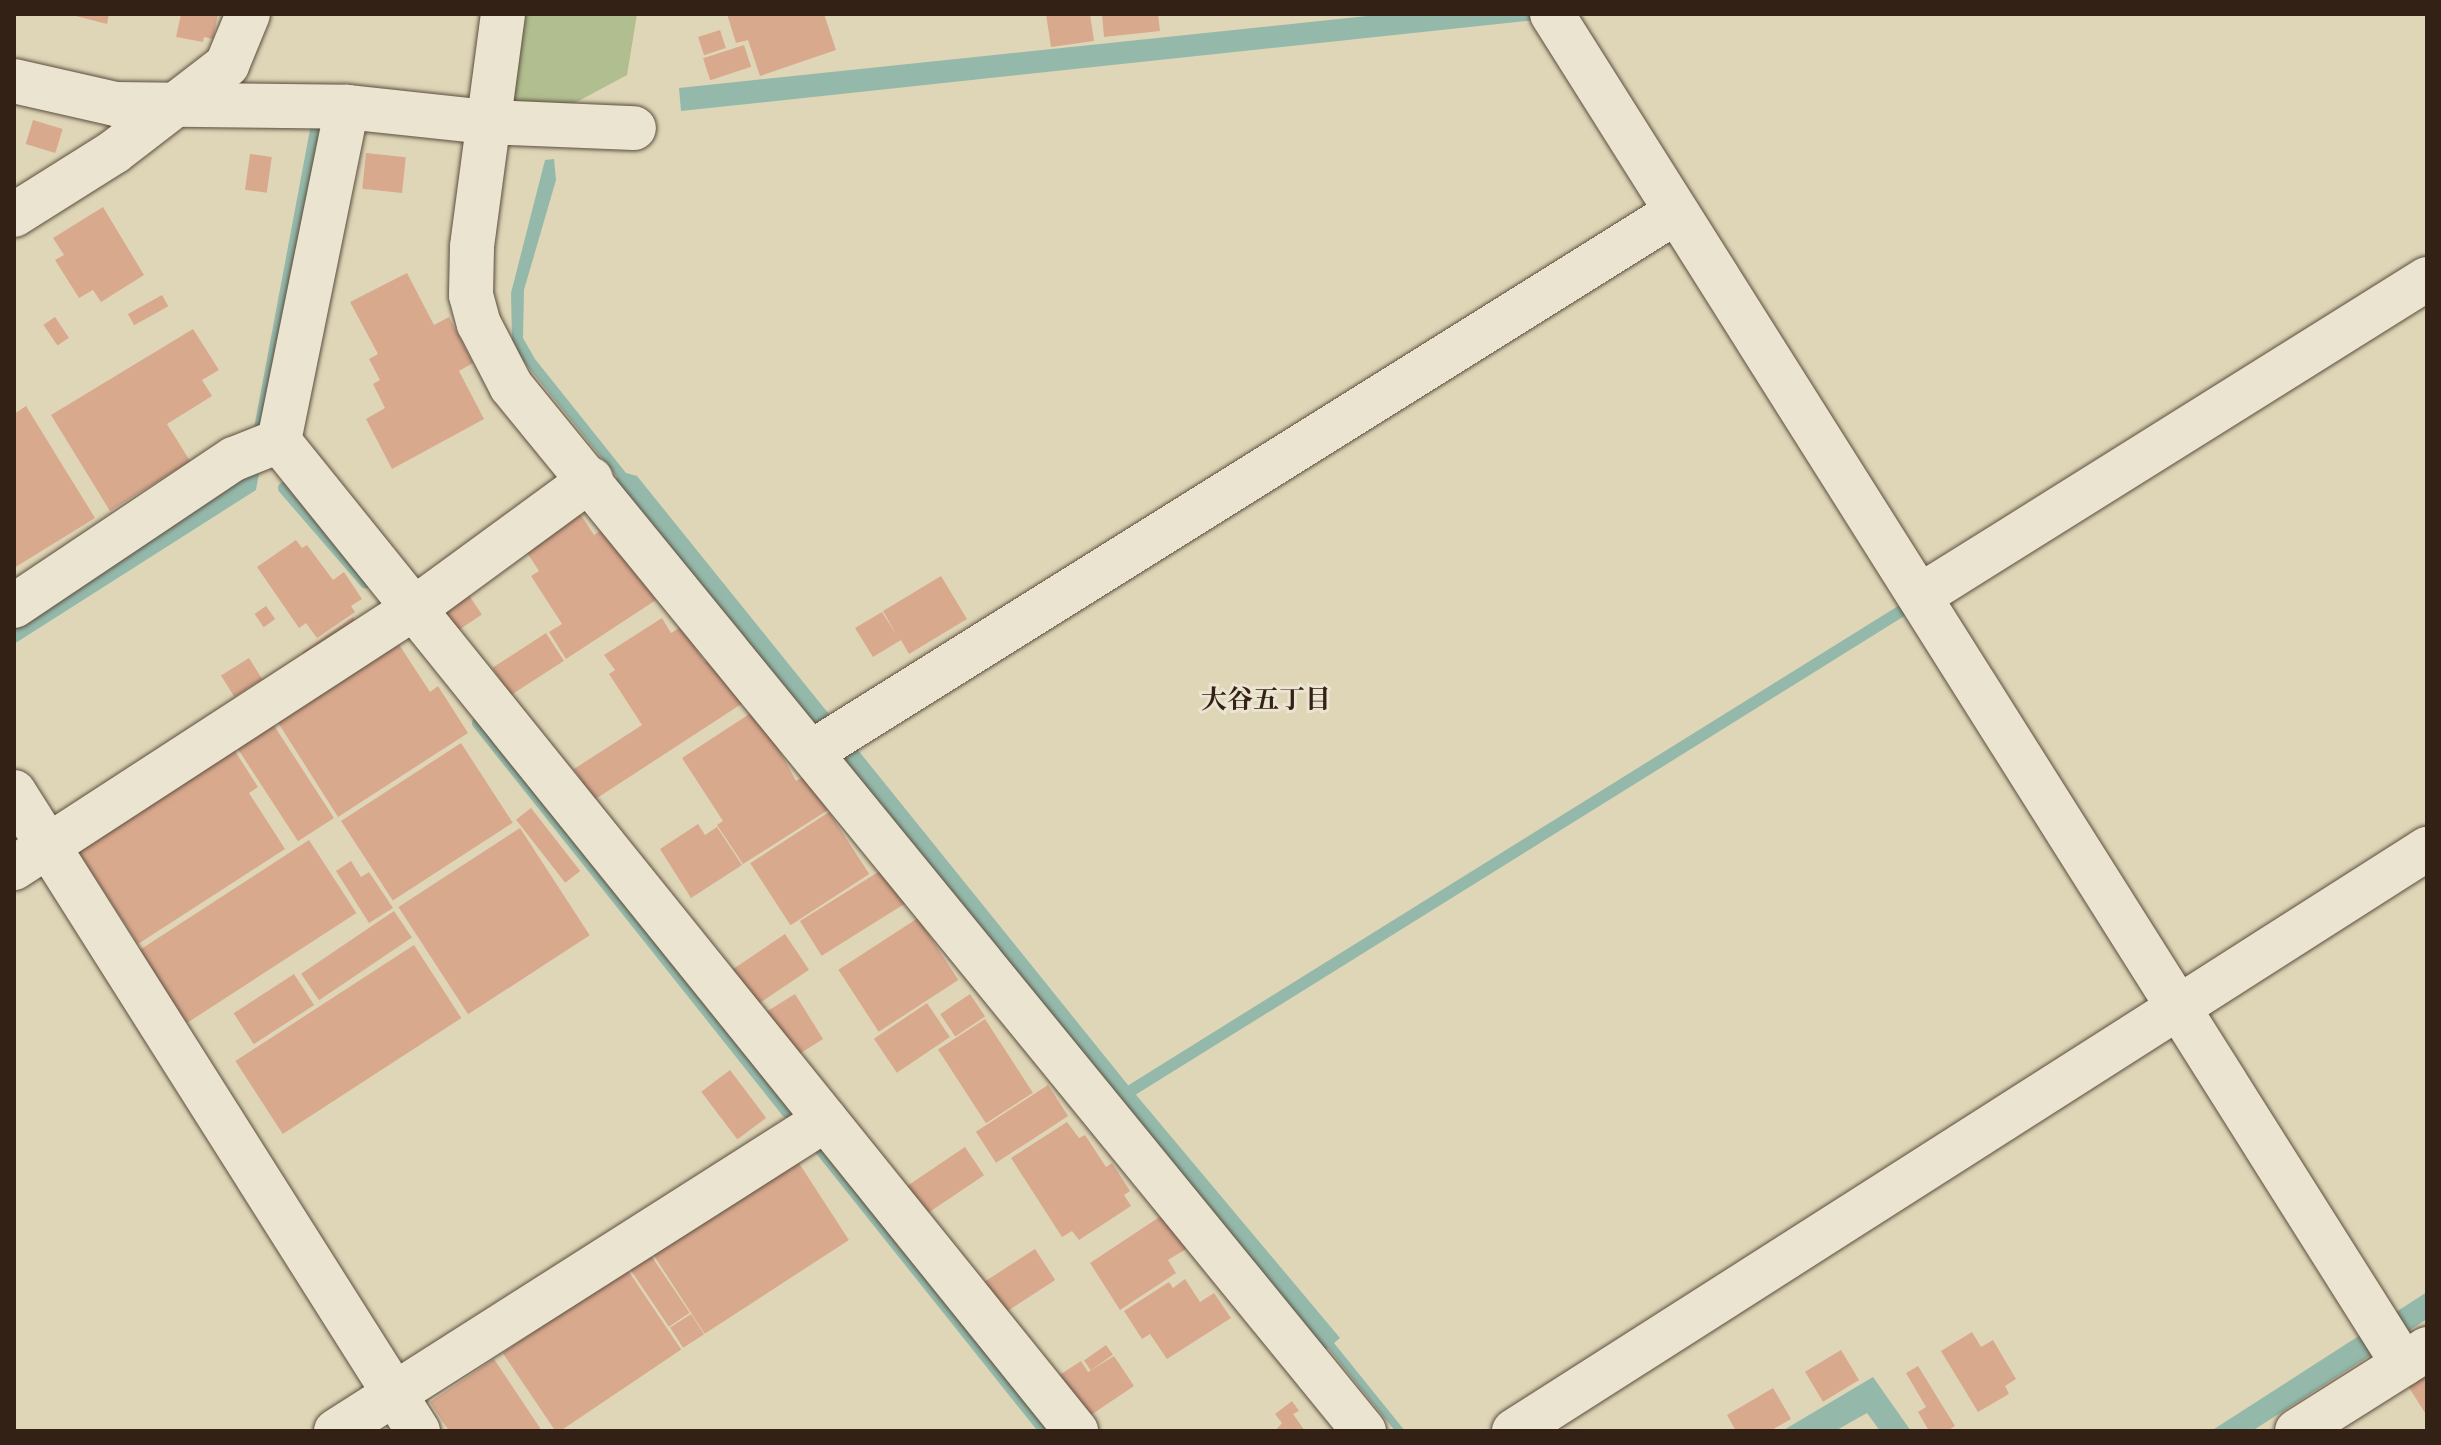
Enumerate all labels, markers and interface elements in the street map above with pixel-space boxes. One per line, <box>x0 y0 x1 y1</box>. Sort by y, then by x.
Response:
district label: 大谷五丁目 <box>1201 683 1331 715</box>

